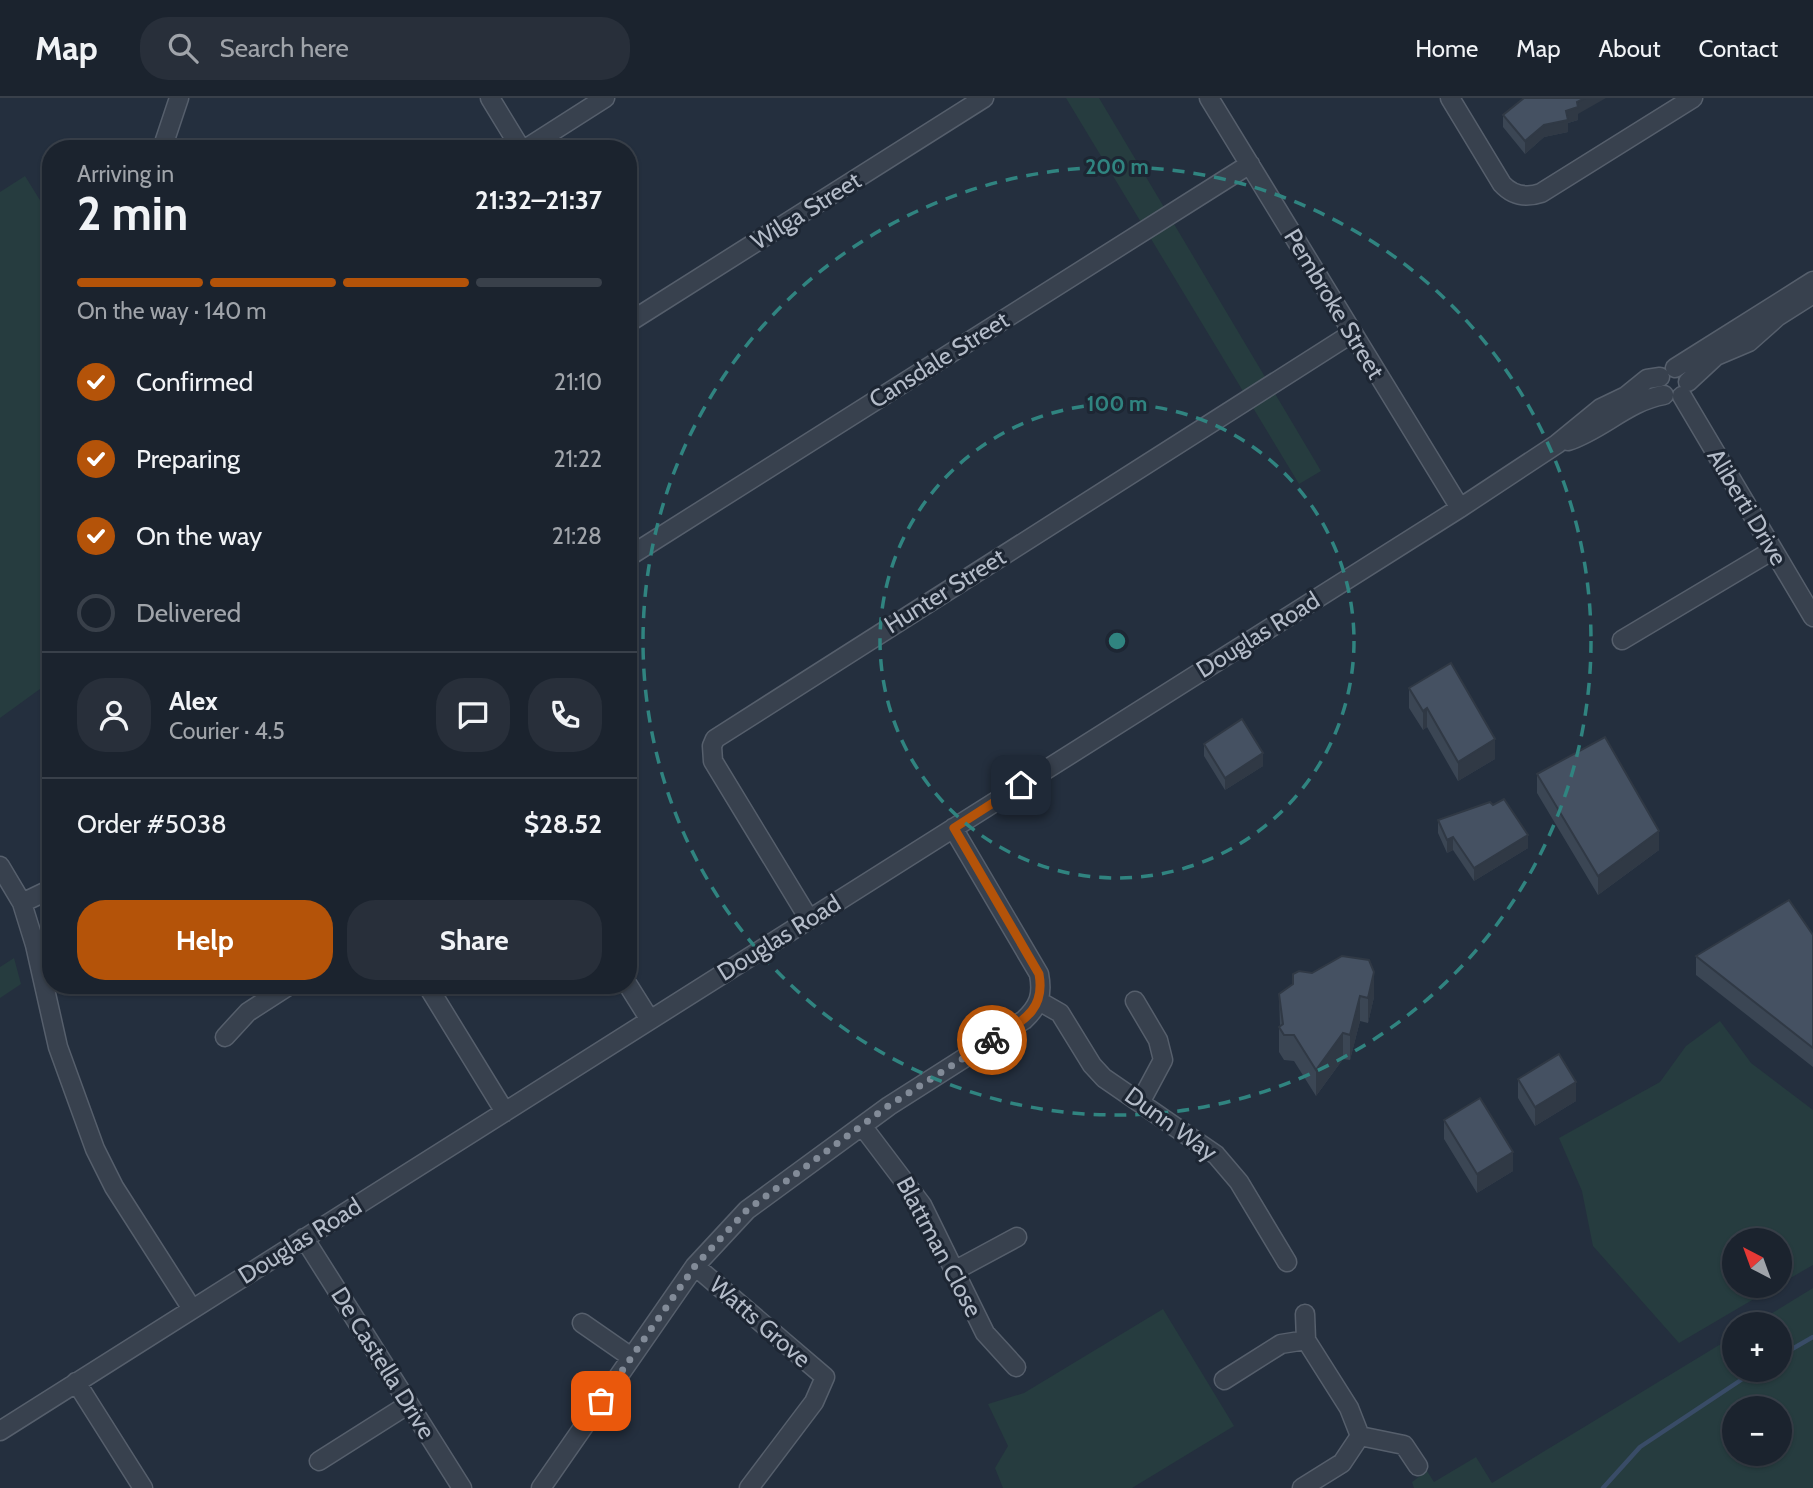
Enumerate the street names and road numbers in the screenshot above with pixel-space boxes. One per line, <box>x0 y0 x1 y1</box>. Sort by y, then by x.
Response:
street label: Wilga Street <box>746 165 866 256</box>
street label: Pembroke Street <box>1278 223 1391 384</box>
street label: Cansdale Street <box>863 305 1014 414</box>
street label: Aliberti Drive <box>1701 443 1794 570</box>
street label: Hunter Street <box>879 542 1011 639</box>
street label: Douglas Road <box>1191 585 1325 684</box>
street label: Douglas Road <box>712 888 846 987</box>
street label: Dunn Way <box>1119 1080 1223 1167</box>
street label: Blattman Close <box>890 1172 988 1322</box>
street label: Douglas Road <box>233 1191 367 1290</box>
street label: Watts Grove <box>704 1270 817 1373</box>
street label: De Castella Drive <box>325 1281 442 1444</box>

